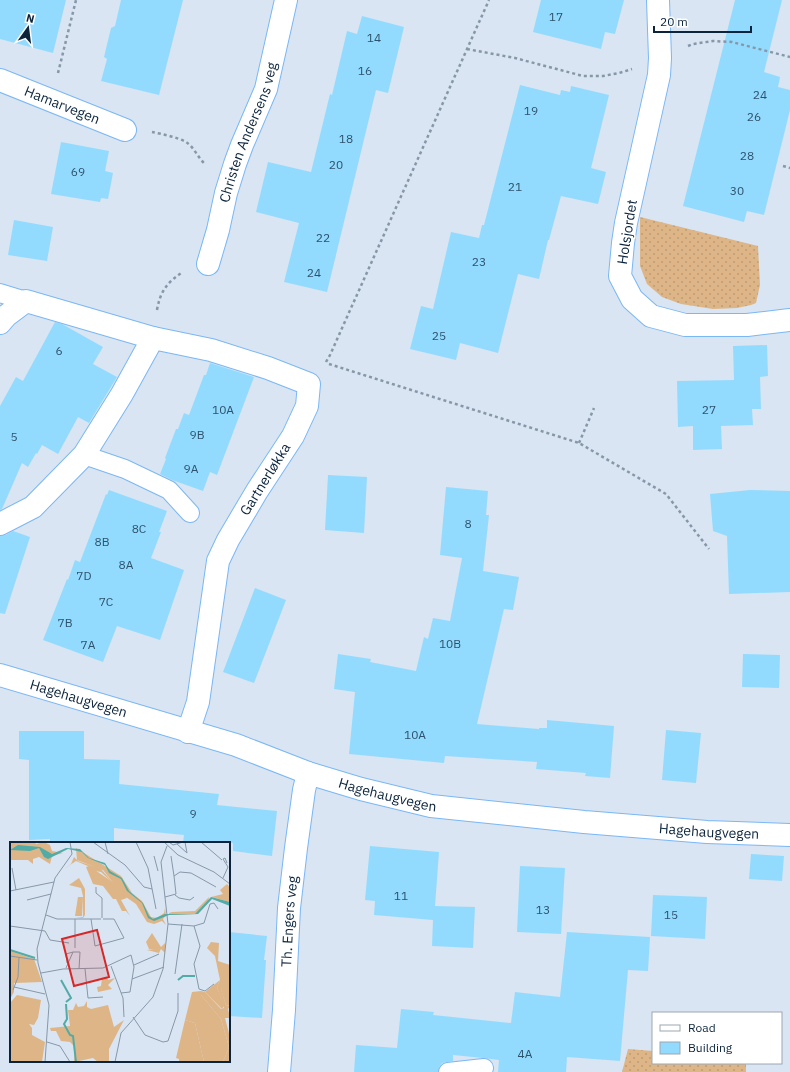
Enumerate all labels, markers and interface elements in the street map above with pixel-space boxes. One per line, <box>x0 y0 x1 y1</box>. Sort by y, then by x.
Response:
north arrow <box>8 8 48 48</box>
scale bar <box>654 8 751 34</box>
house number: 17 <box>549 9 563 24</box>
text: N <box>25 11 36 26</box>
text: 20 m <box>660 14 688 29</box>
house number: 14 <box>367 30 381 45</box>
street label: Christen Andersens veg <box>215 60 281 204</box>
house number: 16 <box>358 63 372 78</box>
street label: Hamarvegen <box>22 82 103 128</box>
house number: 24 <box>753 87 767 102</box>
house number: 19 <box>524 103 538 118</box>
house number: 26 <box>747 109 761 124</box>
house number: 18 <box>339 131 353 146</box>
house number: 28 <box>740 148 754 163</box>
house number: 20 <box>329 157 343 172</box>
house number: 69 <box>71 164 85 179</box>
house number: 21 <box>508 179 522 194</box>
house number: 30 <box>730 183 744 198</box>
street label: Holsjordet <box>613 198 641 266</box>
house number: 22 <box>316 230 330 245</box>
house number: 23 <box>472 254 486 269</box>
house number: 24 <box>307 265 321 280</box>
house number: 25 <box>432 328 446 343</box>
house number: 6 <box>55 343 63 358</box>
house number: 10A <box>212 402 234 417</box>
house number: 27 <box>702 402 716 417</box>
house number: 9B <box>189 427 205 442</box>
house number: 5 <box>10 429 18 444</box>
street label: Gartnerløkka <box>236 439 295 519</box>
house number: 9A <box>184 461 199 476</box>
house number: 8 <box>464 516 472 531</box>
house number: 8C <box>132 521 147 536</box>
house number: 8B <box>94 534 110 549</box>
house number: 8A <box>119 557 134 572</box>
house number: 7D <box>76 568 92 583</box>
house number: 7C <box>99 594 114 609</box>
house number: 7B <box>57 615 73 630</box>
house number: 10B <box>439 636 461 651</box>
house number: 7A <box>81 637 96 652</box>
street label: Hagehaugvegen <box>28 675 129 721</box>
house number: 10A <box>404 727 426 742</box>
street label: Hagehaugvegen <box>336 774 437 816</box>
house number: 9 <box>189 806 197 821</box>
street label: Hagehaugvegen <box>658 819 760 843</box>
inset map <box>10 842 230 1062</box>
street label: Th. Engers veg <box>277 874 302 967</box>
house number: 11 <box>394 888 408 903</box>
house number: 13 <box>536 902 550 917</box>
house number: 15 <box>664 907 678 922</box>
legend <box>652 1012 782 1064</box>
text: Road <box>688 1020 716 1035</box>
text: Building <box>688 1040 733 1055</box>
house number: 4A <box>518 1046 533 1061</box>

